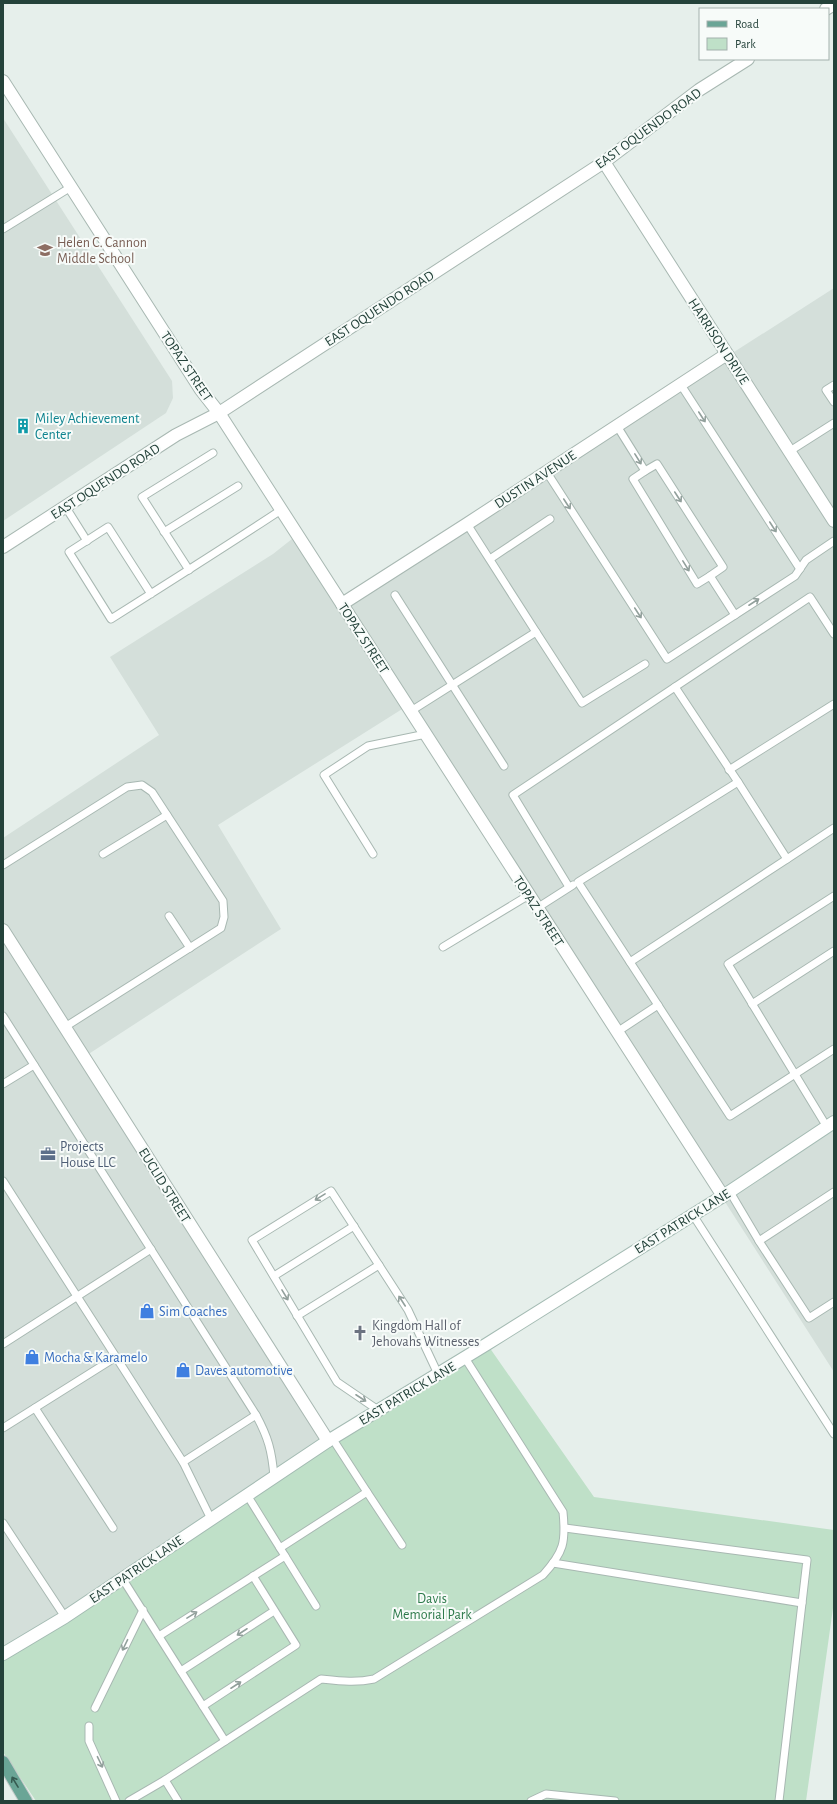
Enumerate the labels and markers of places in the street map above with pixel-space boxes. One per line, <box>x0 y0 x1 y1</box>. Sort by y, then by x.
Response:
place label: Helen C. Cannon Middle School <box>57 236 147 266</box>
school or university icon: Helen C. Cannon Middle School <box>36 241 54 259</box>
place label: Miley Achievement Center <box>35 412 140 442</box>
building icon: Miley Achievement Center <box>14 417 32 435</box>
place label: Projects House LLC <box>60 1140 116 1170</box>
office icon: Projects House LLC <box>39 1145 57 1163</box>
shop icon: Sim Coaches <box>138 1302 156 1320</box>
place label: Sim Coaches <box>159 1305 227 1319</box>
place label: Kingdom Hall of Jehovahs Witnesses <box>372 1319 479 1349</box>
church icon: Kingdom Hall of Jehovahs Witnesses <box>351 1324 369 1342</box>
shop icon: Mocha & Karamelo <box>23 1348 41 1366</box>
place label: Mocha & Karamelo <box>44 1351 148 1365</box>
shop icon: Daves automotive <box>174 1361 192 1379</box>
place label: Daves automotive <box>195 1364 293 1378</box>

